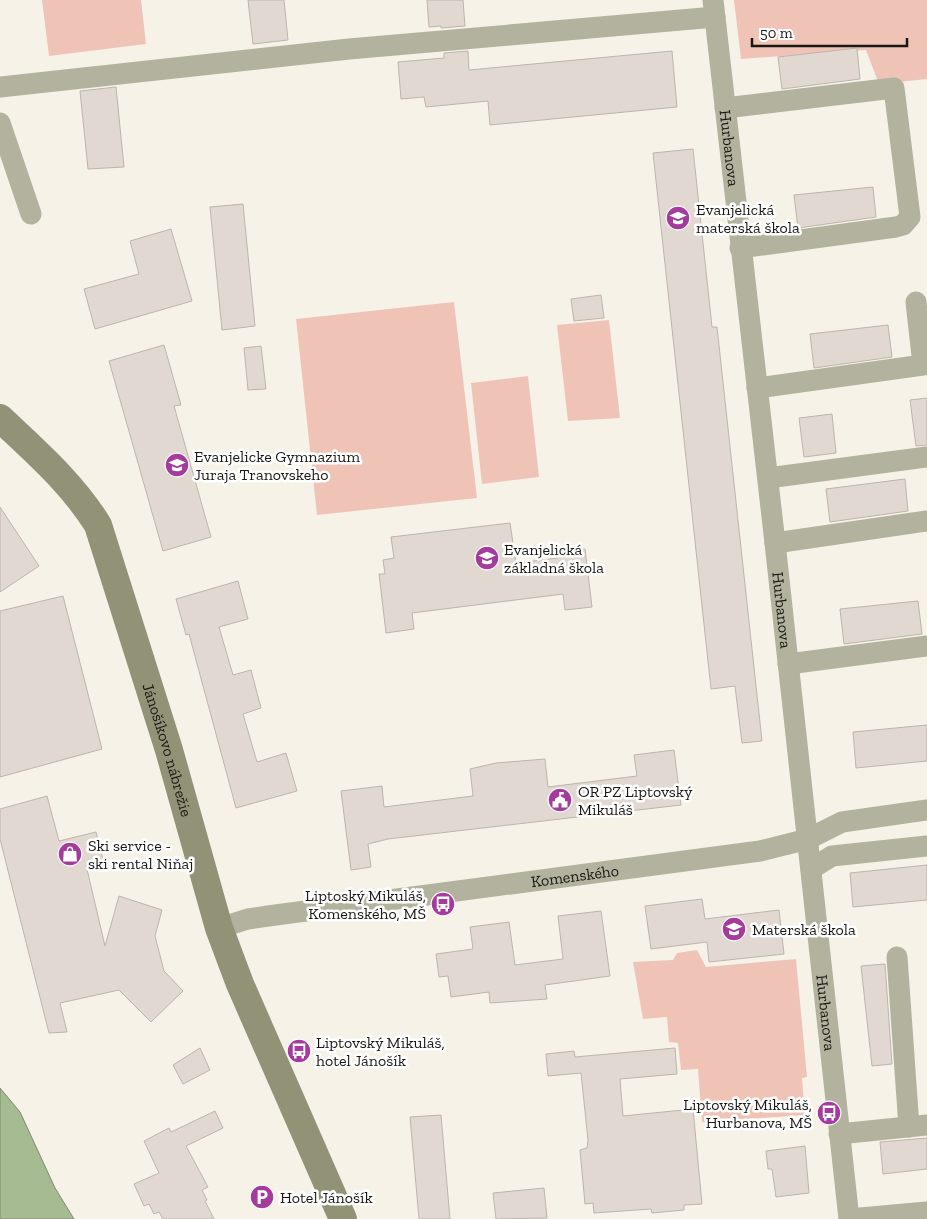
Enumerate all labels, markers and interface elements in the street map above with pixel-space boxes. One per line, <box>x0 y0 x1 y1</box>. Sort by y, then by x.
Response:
scale bar <box>752 15 907 47</box>
text: 50 m <box>760 24 793 42</box>
street label: Hurbanova <box>716 109 743 188</box>
place label: Evanjelická materská škola <box>696 200 800 237</box>
school or university icon: Evanjelická materská škola <box>665 205 691 231</box>
place label: Evanjelicke Gymnazium Juraja Tranovskeho <box>194 447 360 484</box>
school or university icon: Evanjelicke Gymnazium Juraja Tranovskeho <box>164 452 190 478</box>
place label: Evanjelická základná škola <box>504 540 604 577</box>
school or university icon: Evanjelická základná škola <box>474 545 500 571</box>
street label: Hurbanova <box>768 571 795 650</box>
street label: Jánošíkovo nábrežie <box>138 681 196 819</box>
place label: OR PZ Liptovský Mikuláš <box>578 782 693 819</box>
public building icon: OR PZ Liptovský Mikuláš <box>547 787 573 813</box>
place label: Ski service - ski rental Niňaj <box>88 836 193 873</box>
shop icon: Ski service - ski rental Niňaj <box>57 841 83 867</box>
street label: Komenského <box>530 861 620 891</box>
place label: Liptoský Mikuláš, Komenského, MŠ <box>305 886 426 923</box>
bus stop icon: Liptoský Mikuláš, Komenského, MŠ <box>430 891 456 917</box>
school or university icon: Materská škola <box>721 916 747 942</box>
place label: Materská škola <box>752 920 856 939</box>
street label: Hurbanova <box>812 974 840 1052</box>
place label: Liptovský Mikuláš, hotel Jánošík <box>316 1033 445 1070</box>
bus stop icon: Liptovský Mikuláš, hotel Jánošík <box>286 1038 312 1064</box>
place label: Liptovský Mikuláš, Hurbanova, MŠ <box>683 1095 812 1132</box>
bus stop icon: Liptovský Mikuláš, Hurbanova, MŠ <box>816 1100 842 1126</box>
parking icon: Hotel Jánošík <box>249 1184 275 1210</box>
place label: Hotel Jánošík <box>280 1188 373 1207</box>

